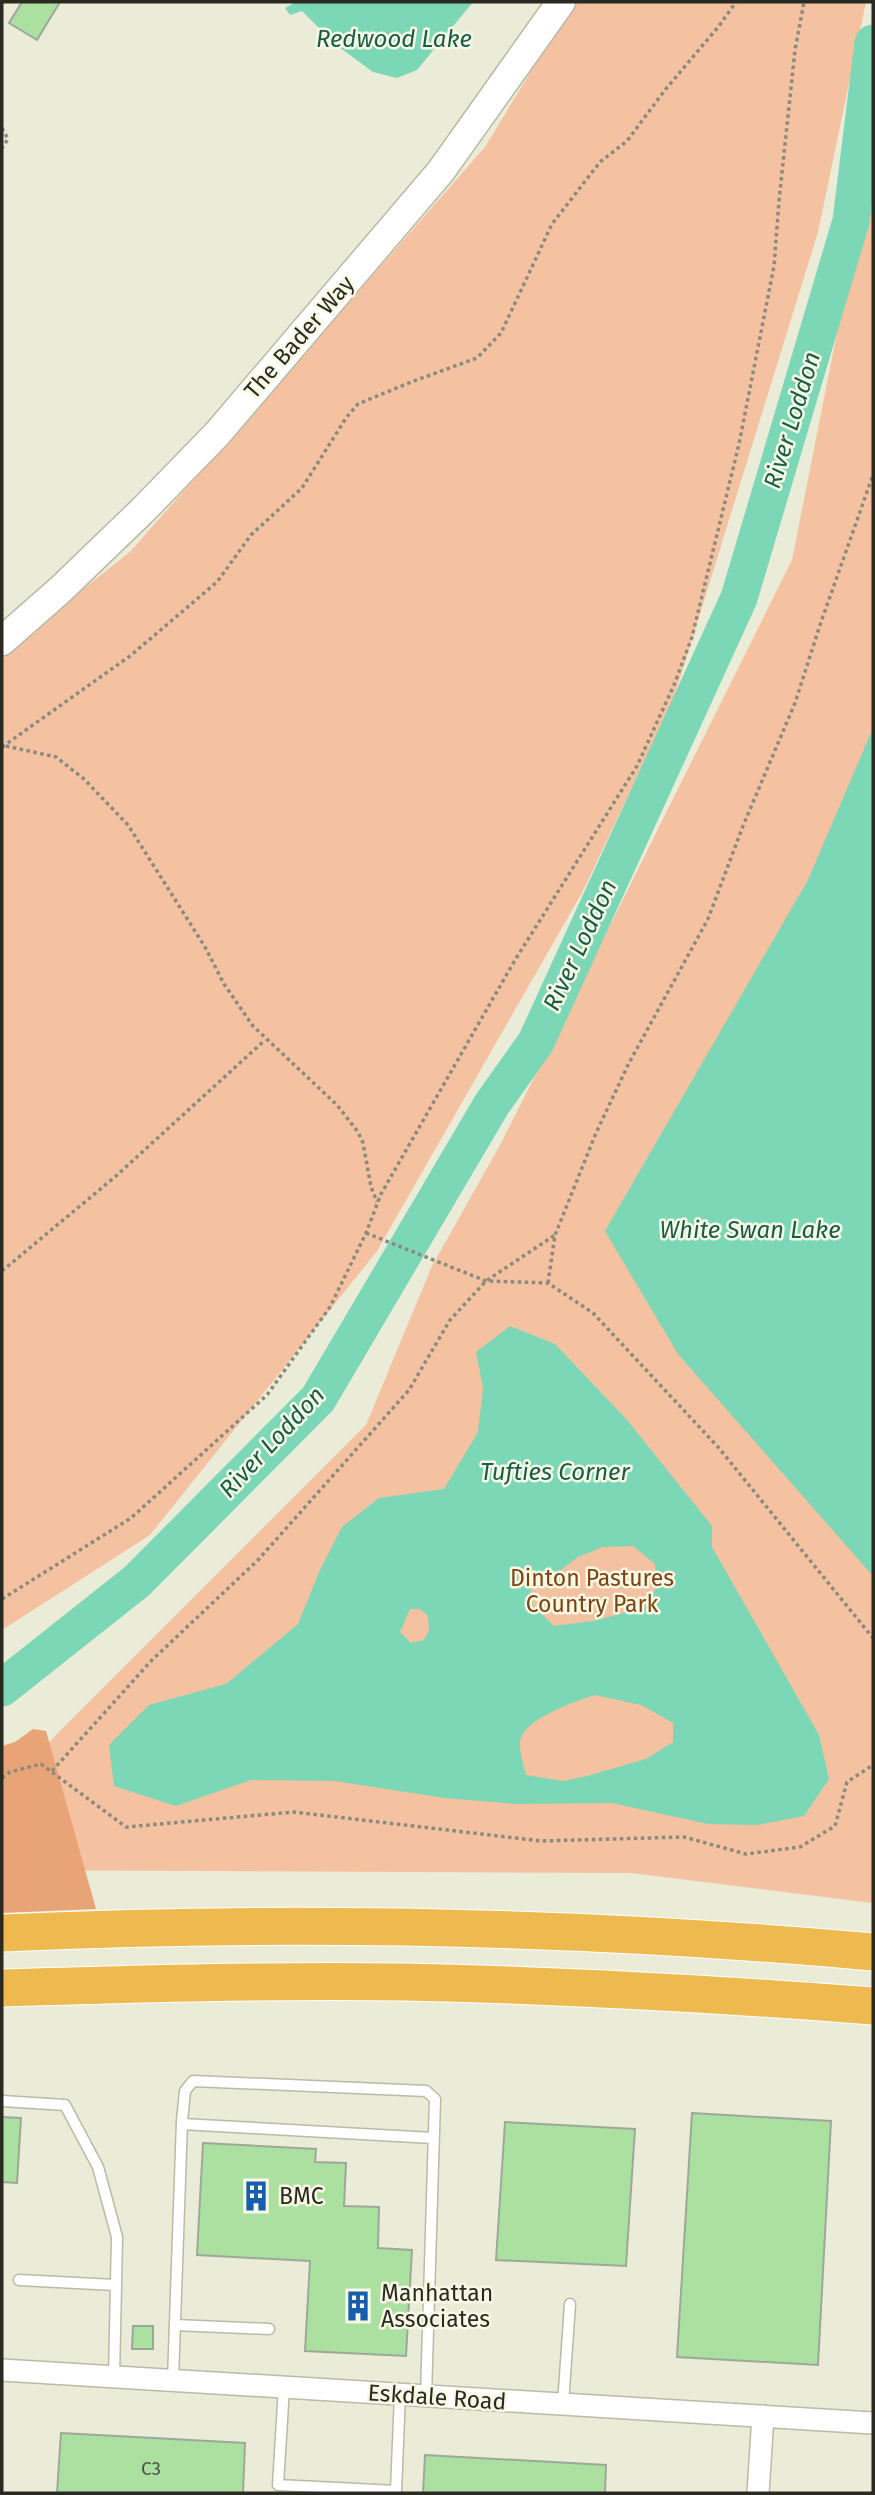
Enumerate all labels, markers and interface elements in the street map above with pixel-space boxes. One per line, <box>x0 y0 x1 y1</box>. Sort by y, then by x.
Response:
water label: Redwood Lake <box>316 25 472 53</box>
street label: The Bader Way <box>238 269 360 404</box>
water label: River Loddon <box>758 348 826 492</box>
water label: River Loddon <box>537 875 623 1015</box>
water label: White Swan Lake <box>659 1216 841 1244</box>
water label: River Loddon <box>214 1381 330 1503</box>
water label: Tufties Corner <box>480 1458 630 1486</box>
park label: Dinton Pastures Country Park <box>510 1564 674 1618</box>
building icon: BMC <box>239 2179 273 2213</box>
place label: BMC <box>279 2182 324 2210</box>
place label: Manhattan Associates <box>381 2279 493 2333</box>
building icon: Manhattan Associates <box>341 2289 375 2323</box>
street label: Eskdale Road <box>367 2378 507 2416</box>
house number: C3 <box>141 2457 161 2480</box>

